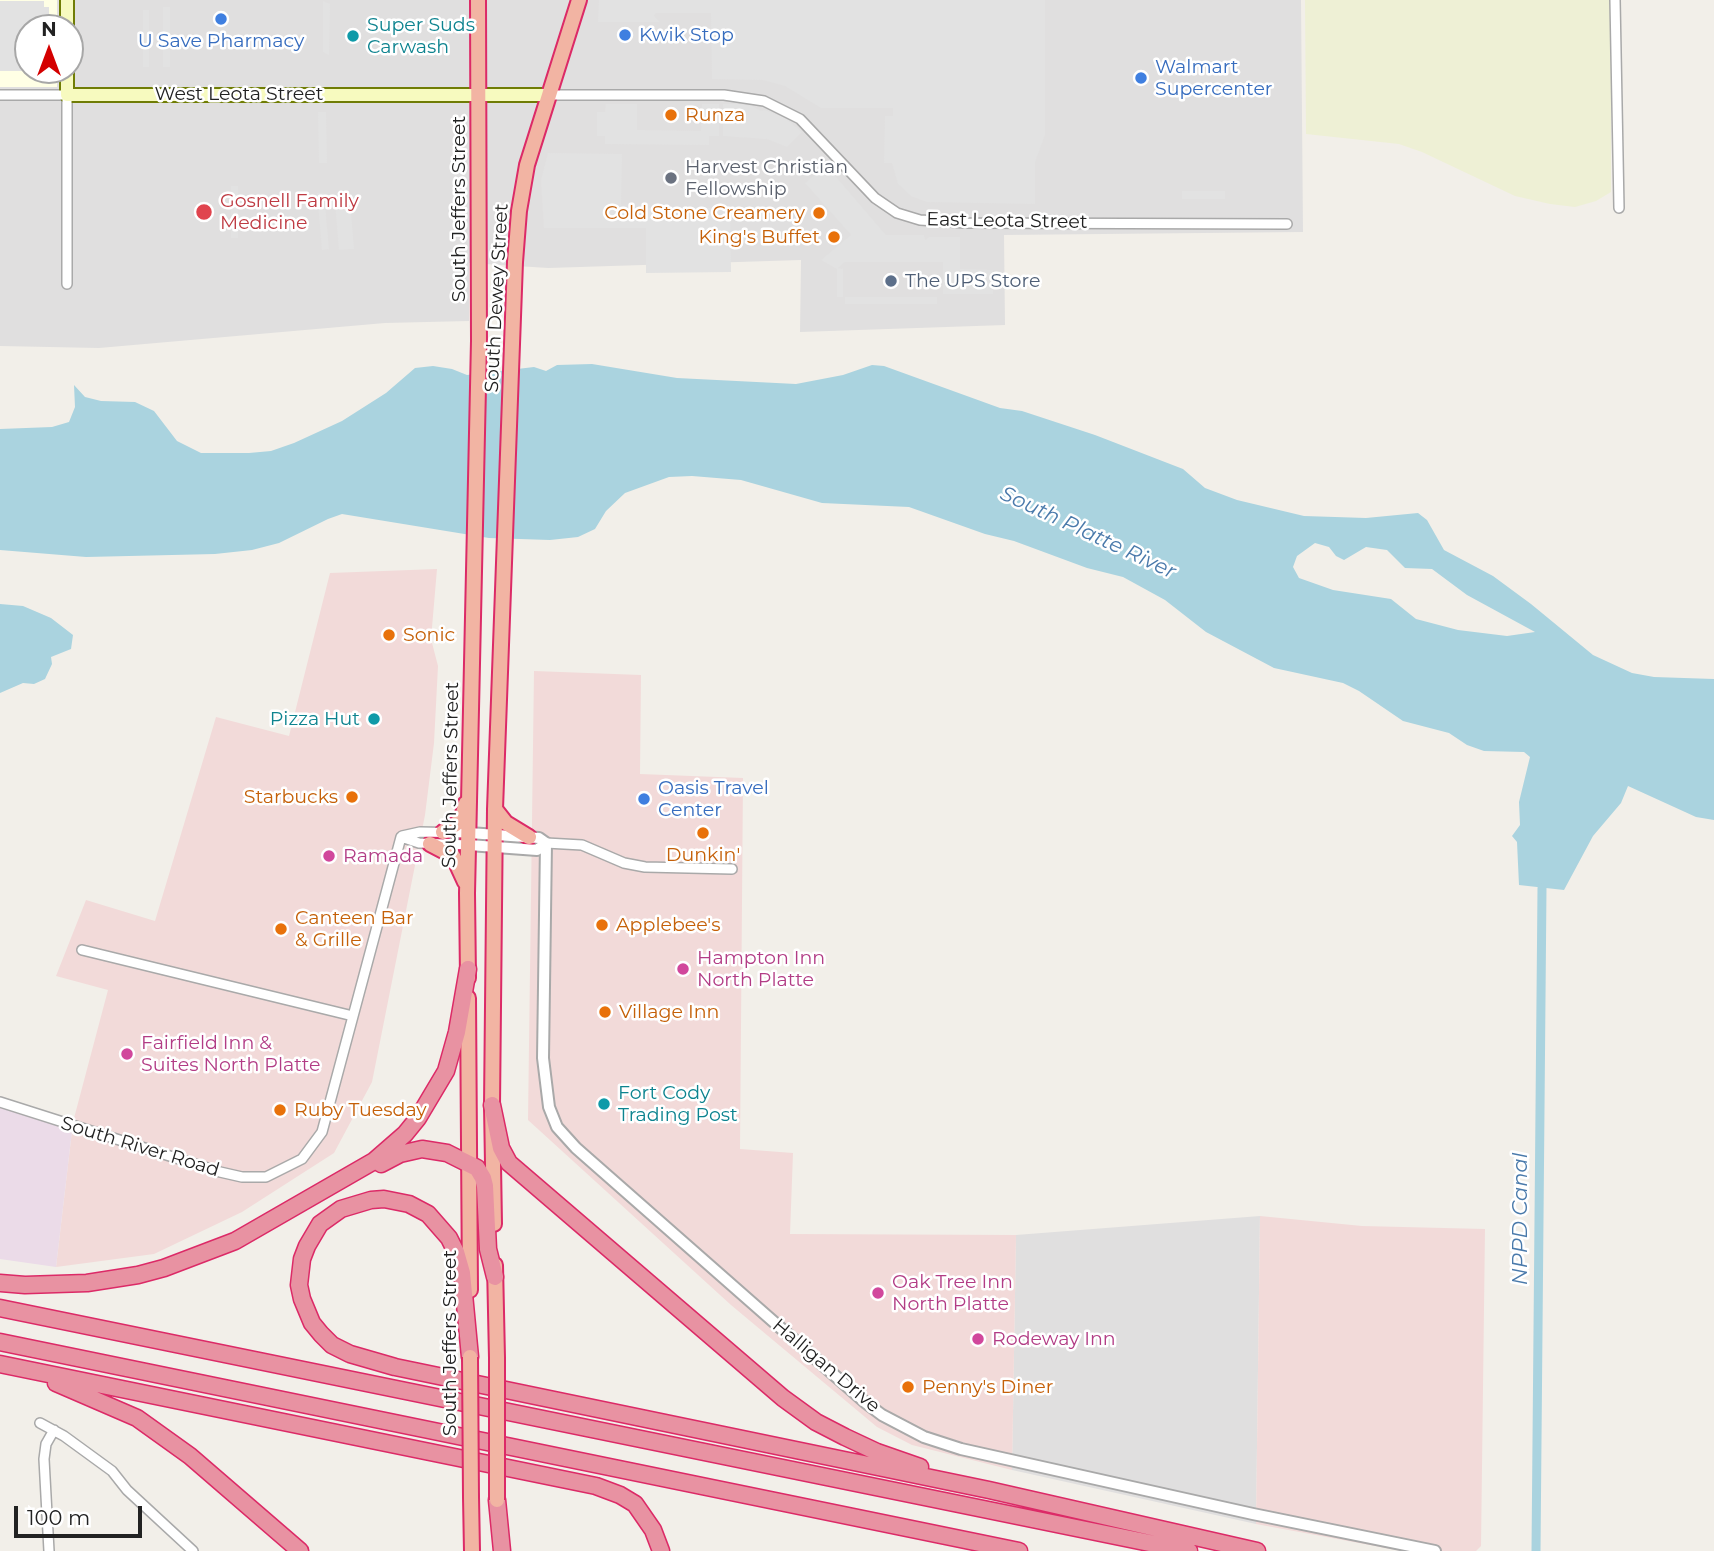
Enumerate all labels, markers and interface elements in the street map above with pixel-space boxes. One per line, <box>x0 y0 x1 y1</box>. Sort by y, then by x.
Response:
marker: U Save Pharmacy <box>213 11 229 27</box>
north arrow <box>14 14 84 84</box>
place label: Super Suds Carwash <box>367 14 475 58</box>
text: N <box>41 18 57 41</box>
place label: Kwik Stop <box>639 24 734 46</box>
marker: Kwik Stop <box>617 27 633 43</box>
marker: Super Suds Carwash <box>345 28 361 44</box>
place label: U Save Pharmacy <box>138 30 304 52</box>
place label: Walmart Supercenter <box>1155 56 1272 100</box>
marker: Walmart Supercenter <box>1133 70 1149 86</box>
street label: West Leota Street <box>155 83 323 105</box>
place label: Runza <box>685 104 745 126</box>
marker: Runza <box>663 107 679 123</box>
street label: South Jeffers Street <box>448 116 470 302</box>
place label: Harvest Christian Fellowship <box>685 156 848 200</box>
marker: Harvest Christian Fellowship <box>663 170 679 186</box>
place label: Gosnell Family Medicine <box>220 190 359 234</box>
marker: Gosnell Family Medicine <box>194 202 214 222</box>
place label: Cold Stone Creamery <box>604 202 805 224</box>
street label: South Dewey Street <box>481 203 513 393</box>
marker: Cold Stone Creamery <box>811 205 827 221</box>
street label: East Leota Street <box>926 208 1088 234</box>
place label: King's Buffet <box>698 226 820 248</box>
marker: King's Buffet <box>826 229 842 245</box>
place label: The UPS Store <box>905 270 1040 292</box>
marker: The UPS Store <box>883 273 899 289</box>
water label: South Platte River <box>996 481 1180 585</box>
place label: Sonic <box>403 624 455 646</box>
marker: Sonic <box>381 627 397 643</box>
street label: South Jeffers Street <box>438 682 464 868</box>
place label: Pizza Hut <box>270 708 360 730</box>
marker: Pizza Hut <box>366 711 382 727</box>
place label: Oasis Travel Center <box>658 777 769 821</box>
place label: Starbucks <box>244 786 338 808</box>
marker: Starbucks <box>344 789 360 805</box>
marker: Oasis Travel Center <box>636 791 652 807</box>
marker: Dunkin' <box>695 825 711 841</box>
place label: Dunkin' <box>666 844 740 866</box>
place label: Ramada <box>343 845 423 867</box>
marker: Ramada <box>321 848 337 864</box>
place label: Canteen Bar & Grille <box>295 907 414 951</box>
place label: Applebee's <box>616 914 720 936</box>
marker: Applebee's <box>594 917 610 933</box>
marker: Canteen Bar & Grille <box>273 921 289 937</box>
place label: Hampton Inn North Platte <box>697 947 825 991</box>
marker: Hampton Inn North Platte <box>675 961 691 977</box>
place label: Village Inn <box>619 1001 719 1023</box>
marker: Village Inn <box>597 1004 613 1020</box>
place label: Fairfield Inn & Suites North Platte <box>141 1032 321 1076</box>
marker: Fairfield Inn & Suites North Platte <box>119 1046 135 1062</box>
place label: Fort Cody Trading Post <box>618 1082 738 1126</box>
marker: Fort Cody Trading Post <box>596 1096 612 1112</box>
place label: Ruby Tuesday <box>294 1099 427 1121</box>
marker: Ruby Tuesday <box>272 1102 288 1118</box>
street label: South River Road <box>58 1112 222 1182</box>
water label: NPPD Canal <box>1508 1153 1534 1285</box>
street label: South Jeffers Street <box>439 1250 461 1436</box>
place label: Oak Tree Inn North Platte <box>892 1271 1013 1315</box>
marker: Oak Tree Inn North Platte <box>870 1285 886 1301</box>
street label: Halligan Drive <box>767 1314 885 1418</box>
place label: Rodeway Inn <box>992 1328 1116 1350</box>
marker: Rodeway Inn <box>970 1331 986 1347</box>
place label: Penny's Diner <box>922 1376 1053 1398</box>
marker: Penny's Diner <box>900 1379 916 1395</box>
scale bar <box>18 1492 145 1536</box>
text: 100 m <box>27 1505 90 1530</box>

